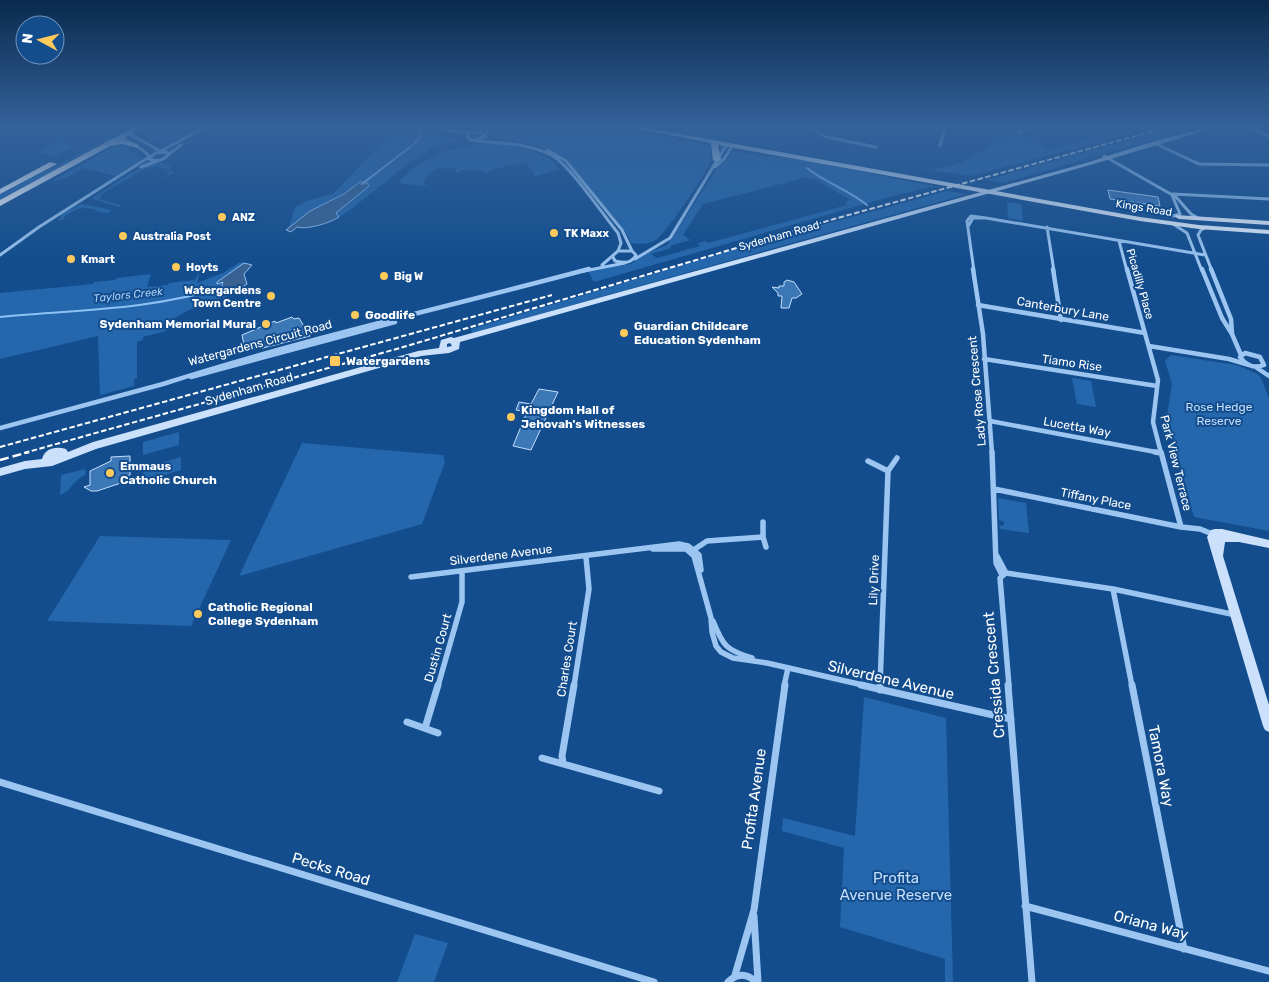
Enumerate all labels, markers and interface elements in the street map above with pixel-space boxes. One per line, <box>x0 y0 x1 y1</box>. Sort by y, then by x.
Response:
north arrow <box>15 15 65 65</box>
text: N <box>19 32 37 45</box>
street label: Kings Road <box>1115 197 1173 219</box>
marker: ANZ <box>216 211 228 223</box>
place label: ANZ <box>232 211 255 224</box>
street label: Sydenham Road <box>737 218 821 254</box>
marker: TK Maxx <box>548 227 560 239</box>
place label: TK Maxx <box>564 227 610 240</box>
marker: Australia Post <box>117 230 129 242</box>
place label: Australia Post <box>133 230 211 243</box>
street label: Picadilly Place <box>1124 247 1156 321</box>
marker: Kmart <box>65 253 77 265</box>
place label: Kmart <box>81 253 115 266</box>
marker: Hoyts <box>170 261 182 273</box>
place label: Hoyts <box>186 261 218 274</box>
marker: Big W <box>378 270 390 282</box>
place label: Big W <box>394 270 423 283</box>
place label: Watergardens Town Centre <box>184 284 261 310</box>
water label: Taylors Creek <box>93 285 164 305</box>
marker: Watergardens Town Centre <box>265 290 277 302</box>
street label: Canterbury Lane <box>1016 294 1110 324</box>
place label: Goodlife <box>365 308 415 322</box>
marker: Goodlife <box>349 309 361 321</box>
place label: Sydenham Memorial Mural <box>99 317 256 331</box>
street label: Watergardens Circuit Road <box>187 317 333 369</box>
marker: Sydenham Memorial Mural <box>260 318 272 330</box>
place label: Guardian Childcare Education Sydenham <box>634 319 761 347</box>
marker: Guardian Childcare Education Sydenham <box>618 327 630 339</box>
street label: Lady Rose Crescent <box>965 335 989 447</box>
street label: Tiamo Rise <box>1041 352 1103 374</box>
marker: Watergardens <box>328 354 342 368</box>
place label: Watergardens <box>346 354 430 368</box>
street label: Sydenham Road <box>203 370 295 408</box>
park label: Rose Hedge Reserve <box>1186 400 1253 428</box>
place label: Kingdom Hall of Jehovah's Witnesses <box>521 403 646 431</box>
marker: Kingdom Hall of Jehovah's Witnesses <box>505 411 517 423</box>
street label: Lucetta Way <box>1042 414 1112 440</box>
street label: Park View Terrace <box>1157 414 1195 513</box>
place label: Emmaus Catholic Church <box>120 459 217 487</box>
marker: Emmaus Catholic Church <box>104 467 116 479</box>
street label: Tiffany Place <box>1060 485 1133 513</box>
street label: Silverdene Avenue <box>449 542 553 568</box>
street label: Lily Drive <box>866 554 882 606</box>
place label: Catholic Regional College Sydenham <box>208 600 318 628</box>
marker: Catholic Regional College Sydenham <box>192 608 204 620</box>
street label: Cressida Crescent <box>979 611 1008 739</box>
street label: Dustin Court <box>422 612 455 684</box>
street label: Charles Court <box>554 620 580 698</box>
street label: Silverdene Avenue <box>826 657 956 703</box>
street label: Tamora Way <box>1144 724 1178 808</box>
street label: Profita Avenue <box>738 747 770 851</box>
street label: Pecks Road <box>290 849 372 889</box>
park label: Profita Avenue Reserve <box>840 869 952 904</box>
street label: Oriana Way <box>1112 906 1190 944</box>

